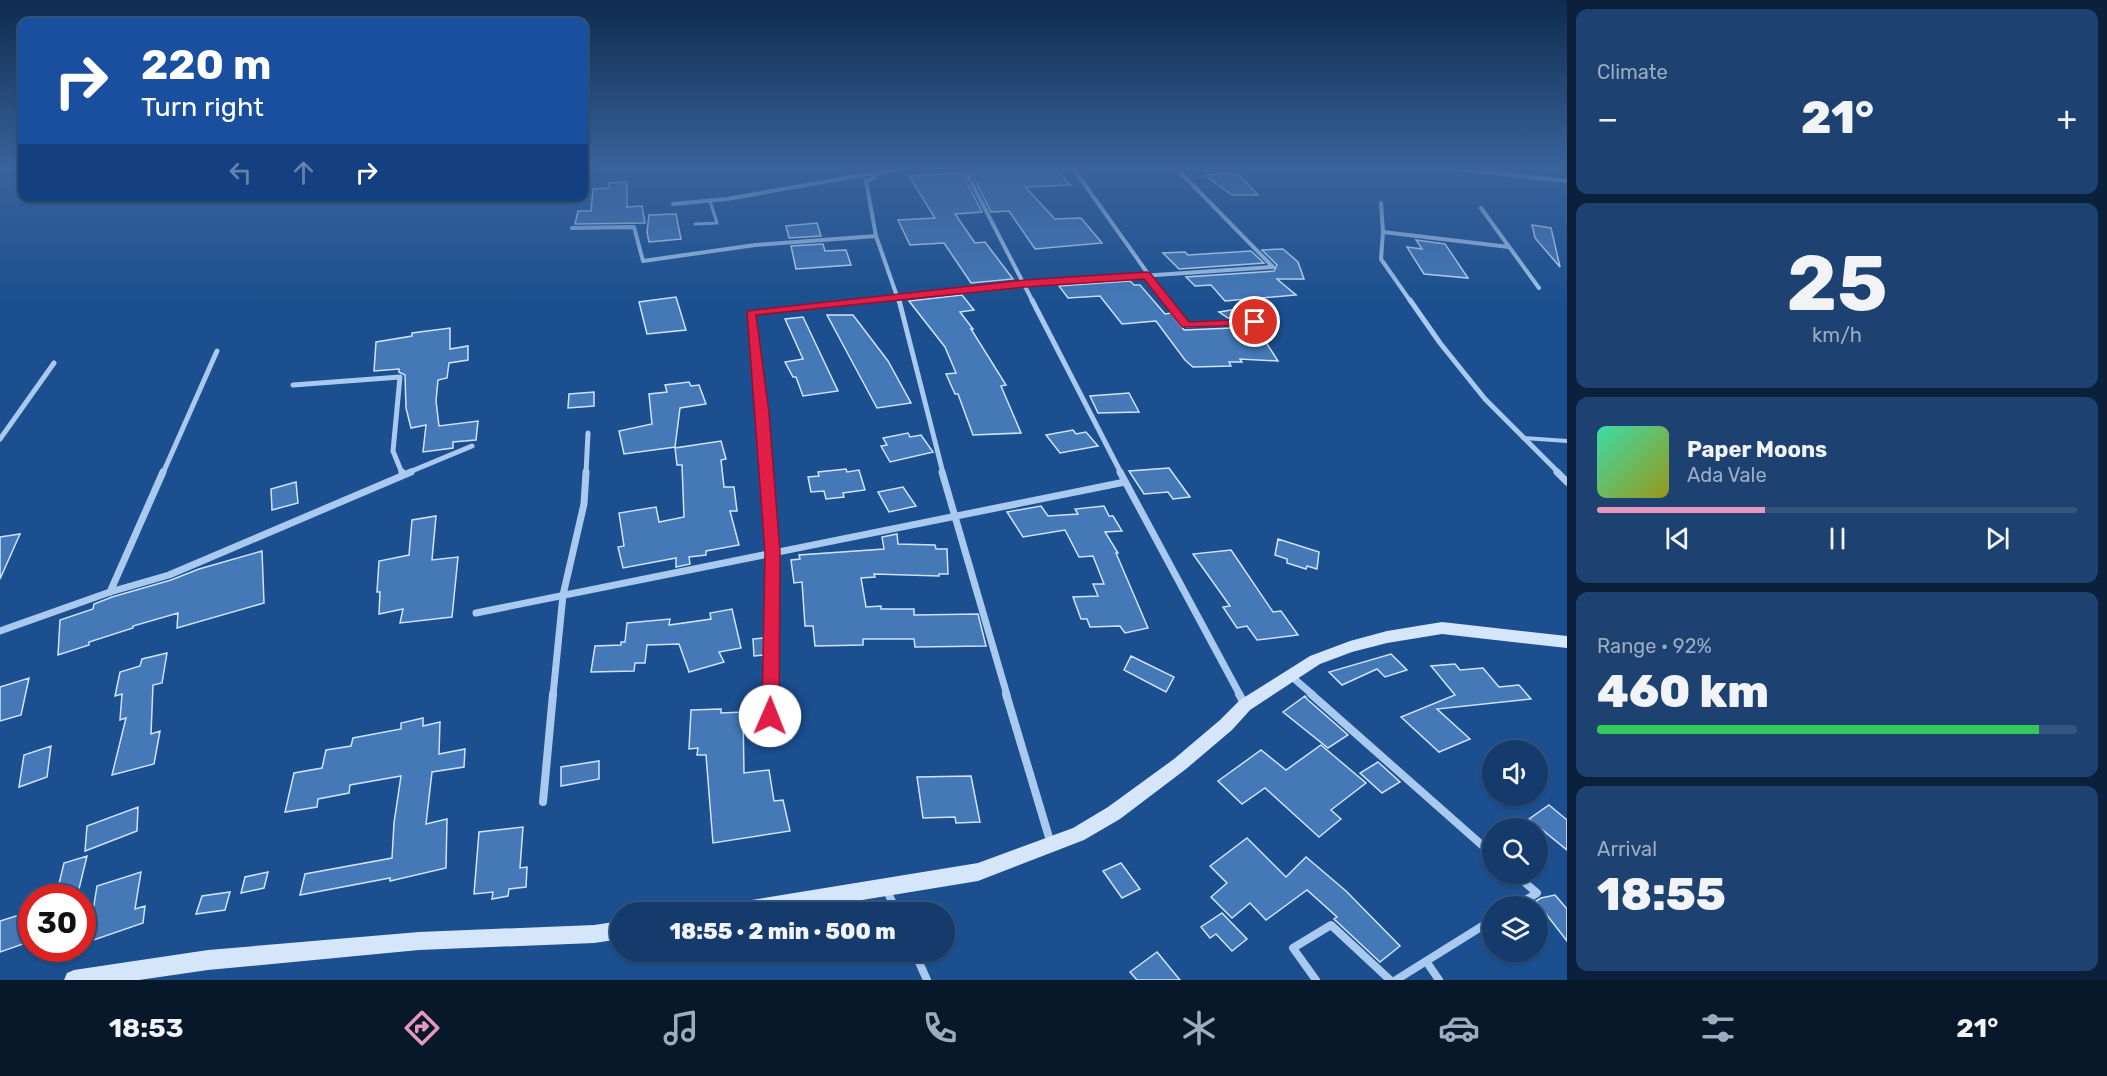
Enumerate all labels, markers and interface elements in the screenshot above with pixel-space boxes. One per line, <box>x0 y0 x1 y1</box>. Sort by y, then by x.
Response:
text: 220 m <box>141 40 272 90</box>
icon: right <box>42 42 120 120</box>
text: Climate <box>1597 60 1668 84</box>
text: Turn right <box>141 91 264 123</box>
text: 21° <box>1801 91 1874 144</box>
text: − <box>1597 99 1618 138</box>
text: + <box>2056 99 2077 138</box>
icon: left <box>224 156 257 189</box>
icon: ahead <box>287 156 320 189</box>
icon: right <box>350 156 383 189</box>
text: 25 <box>1786 237 1888 330</box>
pin <box>1229 296 1280 347</box>
icon: arrive <box>1238 305 1271 338</box>
text: km/h <box>1812 323 1862 347</box>
text: Paper Moons <box>1687 436 1827 463</box>
text: Ada Vale <box>1687 463 1767 487</box>
icon: previous <box>1661 522 1694 555</box>
icon: pause <box>1821 522 1854 555</box>
icon: next <box>1981 522 2014 555</box>
text: Range · 92% <box>1597 634 1712 658</box>
text: 460 km <box>1597 665 1769 718</box>
position arrow <box>738 684 802 748</box>
map controls <box>1482 740 1548 962</box>
button: sound <box>1482 740 1548 806</box>
button: search <box>1482 818 1548 884</box>
text: Arrival <box>1597 837 1657 861</box>
text: 18:55 <box>1597 868 1726 921</box>
speed limit sign: 30 <box>18 884 96 962</box>
button: layers <box>1482 896 1548 962</box>
text: 18:55 · 2 min · 500 m <box>669 918 896 945</box>
icon: directions <box>401 1007 443 1049</box>
icon: music <box>660 1007 702 1049</box>
icon: phone <box>919 1007 961 1049</box>
icon: climate <box>1178 1007 1220 1049</box>
icon: car <box>1438 1007 1480 1049</box>
icon: filters <box>1697 1007 1739 1049</box>
text: 18:53 <box>109 1012 183 1044</box>
text: 21° <box>1956 1012 1998 1044</box>

